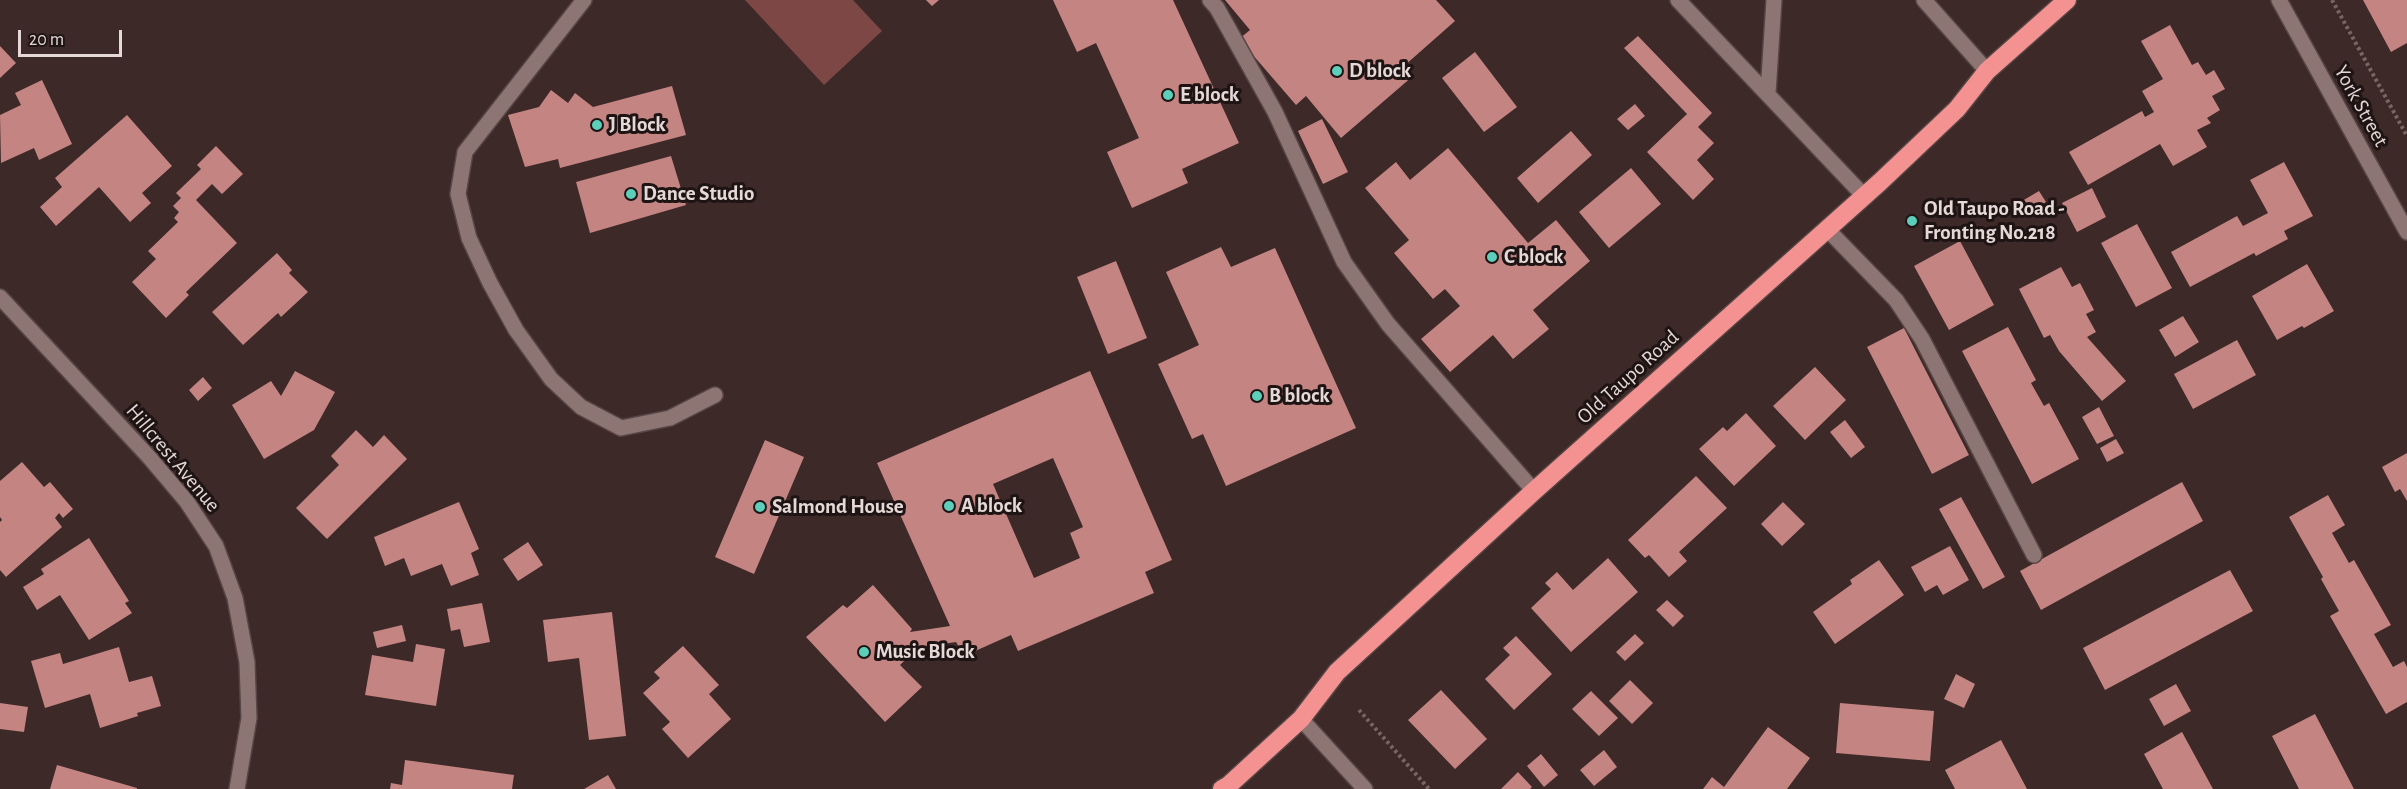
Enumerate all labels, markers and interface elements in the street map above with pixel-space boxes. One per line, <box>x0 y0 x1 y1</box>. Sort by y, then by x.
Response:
scale bar <box>21 18 124 56</box>
text: 20 m <box>29 31 64 49</box>
place label: D block <box>1349 58 1411 84</box>
street label: York Street <box>2328 61 2394 151</box>
marker: D block <box>1330 64 1344 78</box>
place label: E block <box>1180 82 1239 108</box>
marker: E block <box>1161 88 1175 102</box>
place label: J Block <box>609 112 666 138</box>
marker: J Block <box>590 118 604 132</box>
place label: Dance Studio <box>643 181 754 207</box>
marker: Dance Studio <box>624 187 638 201</box>
place label: Old Taupo Road - Fronting No.218 <box>1924 196 2065 246</box>
marker: Old Taupo Road - Fronting No.218 <box>1905 214 1919 228</box>
place label: C block <box>1504 244 1563 270</box>
marker: C block <box>1485 250 1499 264</box>
street label: Old Taupo Road <box>1572 325 1684 429</box>
place label: B block <box>1269 383 1330 409</box>
marker: B block <box>1250 389 1264 403</box>
street label: Hillcrest Avenue <box>121 399 225 517</box>
place label: A block <box>961 493 1022 519</box>
place label: Salmond House <box>772 494 904 520</box>
marker: A block <box>942 499 956 513</box>
marker: Salmond House <box>753 500 767 514</box>
place label: Music Block <box>876 639 975 665</box>
marker: Music Block <box>857 645 871 659</box>

